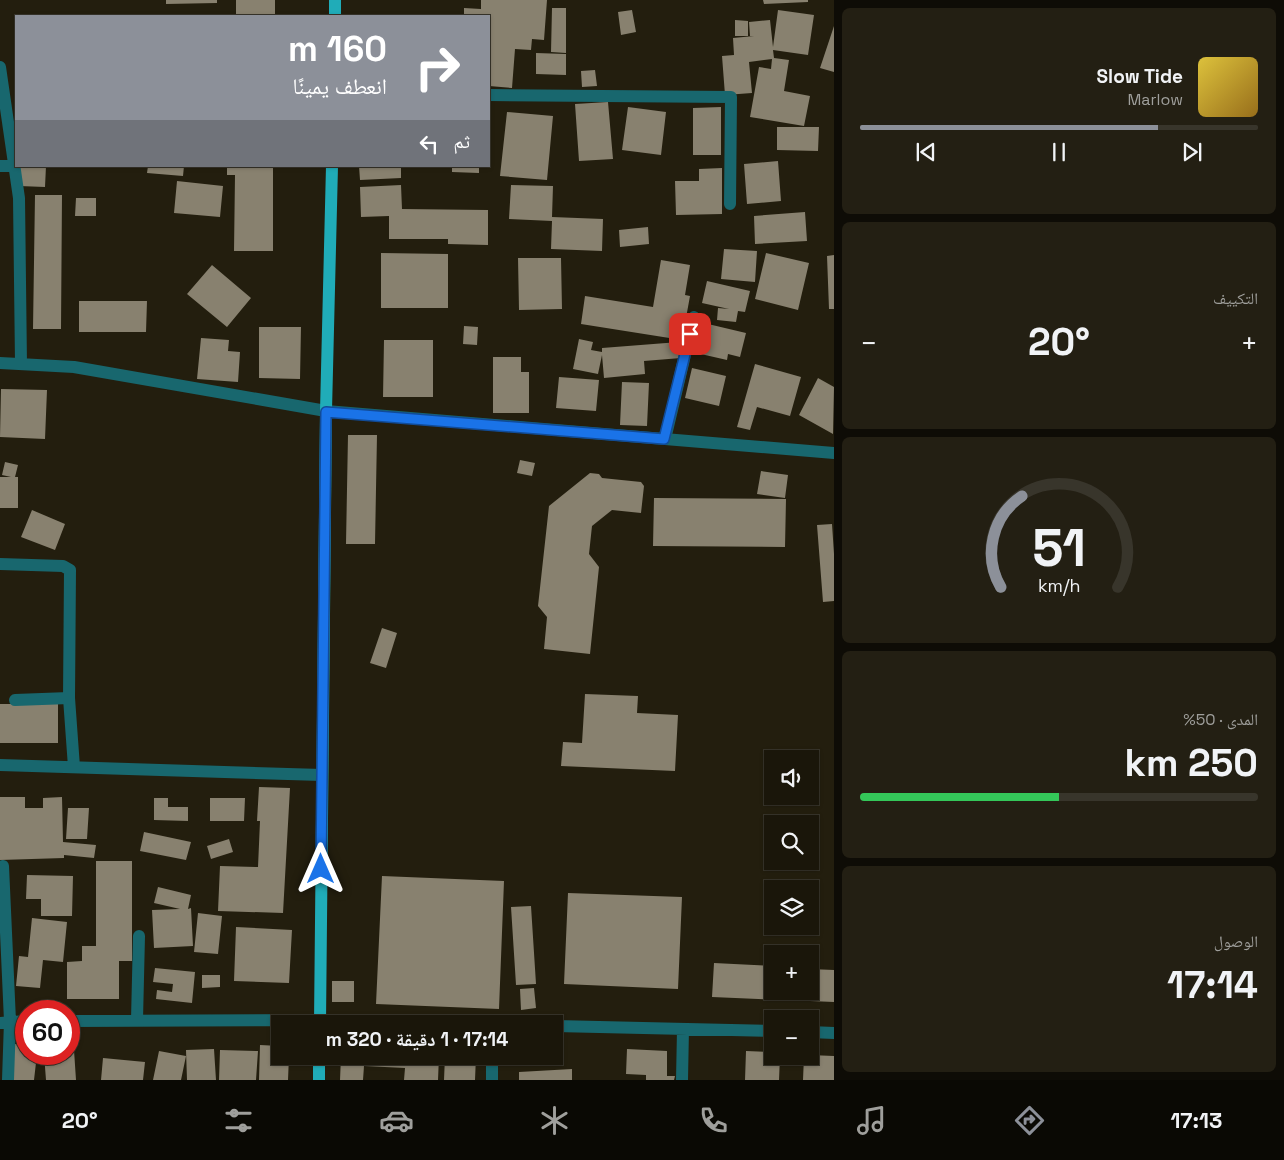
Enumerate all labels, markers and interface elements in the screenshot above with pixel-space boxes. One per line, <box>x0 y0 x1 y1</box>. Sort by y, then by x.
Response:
text: 160 m <box>288 27 387 71</box>
icon: right <box>405 35 470 100</box>
text: Slow Tide <box>1097 64 1183 89</box>
text: انعطف يمينًا <box>293 72 387 100</box>
text: Marlow <box>1127 89 1183 110</box>
text: ثم <box>453 129 470 154</box>
icon: left <box>415 130 443 158</box>
icon: previous <box>912 138 940 166</box>
icon: pause <box>1045 138 1073 166</box>
icon: next <box>1178 138 1206 166</box>
text: التكييف <box>1213 288 1258 309</box>
pin <box>669 313 711 355</box>
text: 20° <box>1028 318 1090 366</box>
icon: arrive <box>676 320 704 348</box>
text: − <box>860 325 877 361</box>
text: + <box>1241 325 1258 361</box>
text: 51 <box>1032 515 1086 581</box>
text: km/h <box>1038 574 1080 597</box>
text: المدى · 50% <box>1183 709 1258 730</box>
text: 250 km <box>1124 739 1258 787</box>
map controls <box>764 750 819 1065</box>
button: sound <box>764 750 819 805</box>
button: search <box>764 815 819 870</box>
position arrow <box>294 842 346 894</box>
button: layers <box>764 880 819 935</box>
text: الوصول <box>1214 931 1258 952</box>
button: + <box>764 945 819 1000</box>
text: 17:14 <box>1167 961 1258 1009</box>
speed limit sign: 60 <box>15 1000 80 1065</box>
button: − <box>764 1010 819 1065</box>
text: 17:14 · 1 دقيقة · 320 m <box>326 1027 508 1052</box>
icon: filters <box>221 1103 256 1138</box>
icon: car <box>379 1103 414 1138</box>
icon: climate <box>537 1103 572 1138</box>
icon: phone <box>696 1103 731 1138</box>
icon: music <box>854 1103 889 1138</box>
icon: directions <box>1012 1103 1047 1138</box>
text: 20° <box>62 1106 98 1134</box>
text: 17:13 <box>1170 1106 1222 1134</box>

